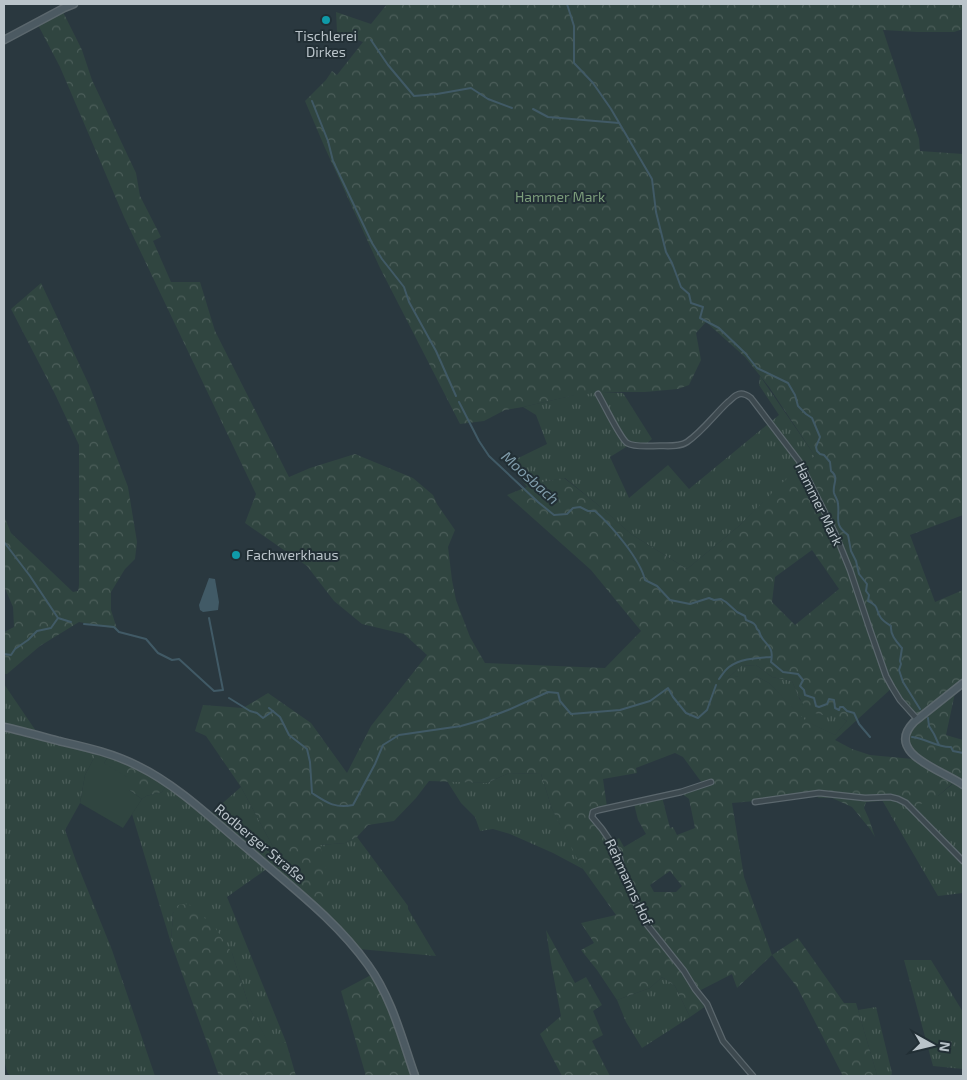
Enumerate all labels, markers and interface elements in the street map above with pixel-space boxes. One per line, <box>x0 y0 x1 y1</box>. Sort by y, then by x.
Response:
marker: Tischlerei Dirkes <box>320 14 332 26</box>
place label: Tischlerei Dirkes <box>295 27 357 60</box>
park label: Hammer Mark <box>515 188 605 205</box>
water label: Moosbach <box>498 447 563 508</box>
street label: Hammer Mark <box>792 460 847 548</box>
place label: Fachwerkhaus <box>246 546 339 563</box>
marker: Fachwerkhaus <box>230 549 242 561</box>
street label: Rodberger Straße <box>212 800 309 885</box>
street label: Rehmanns Hof <box>602 836 657 928</box>
north arrow <box>907 1020 957 1070</box>
text: N <box>936 1041 954 1053</box>

